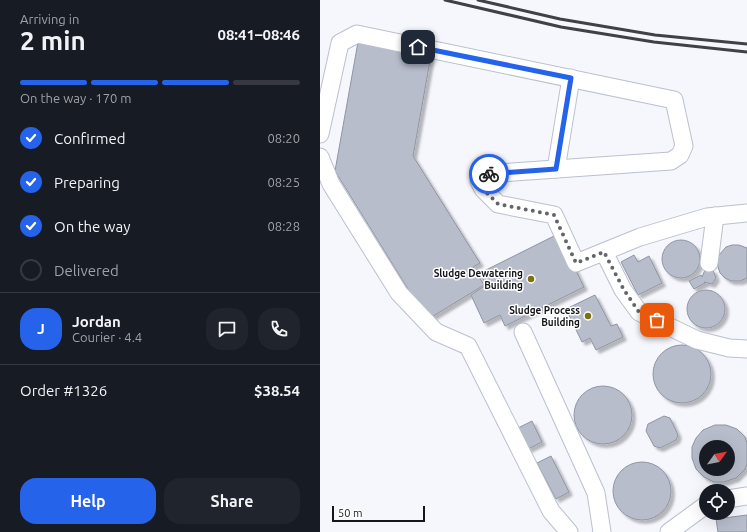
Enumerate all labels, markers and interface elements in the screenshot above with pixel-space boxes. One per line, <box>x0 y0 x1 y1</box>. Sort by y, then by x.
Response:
text: Arriving in <box>20 12 79 26</box>
text: 2 min <box>20 26 86 55</box>
text: 08:41–08:46 <box>217 26 300 43</box>
pin <box>401 30 435 64</box>
icon: home <box>407 36 429 58</box>
text: On the way · 170 m <box>20 91 132 105</box>
icon: check <box>20 127 42 149</box>
text: Confirmed <box>54 130 126 147</box>
text: 08:20 <box>267 131 300 145</box>
courier <box>469 154 509 194</box>
icon: bike <box>478 163 500 185</box>
icon: check <box>20 171 42 193</box>
text: Preparing <box>54 174 120 191</box>
text: 08:25 <box>267 175 300 189</box>
icon: check <box>20 215 42 237</box>
text: On the way <box>54 218 130 235</box>
text: 08:28 <box>267 219 300 233</box>
text: Delivered <box>54 262 119 279</box>
place label: Sludge Dewatering Building <box>434 268 523 291</box>
marker: Sludge Dewatering Building <box>526 274 536 284</box>
pin <box>640 303 674 337</box>
place label: Sludge Process Building <box>509 305 580 328</box>
button: chat <box>206 308 248 350</box>
button: phone <box>258 308 300 350</box>
icon: bag <box>646 309 668 331</box>
marker: Sludge Process Building <box>583 311 593 321</box>
text: Jordan <box>72 313 121 330</box>
text: J <box>37 320 45 337</box>
text: Courier · 4.4 <box>72 330 142 344</box>
text: Order #1326 <box>20 382 107 399</box>
text: $38.54 <box>254 382 300 399</box>
north arrow <box>699 440 735 476</box>
map controls <box>699 440 735 520</box>
button: Help <box>20 478 156 524</box>
button: Share <box>164 478 300 524</box>
button: locate <box>699 484 735 520</box>
scale bar <box>332 504 425 523</box>
text: 50 m <box>338 507 362 519</box>

